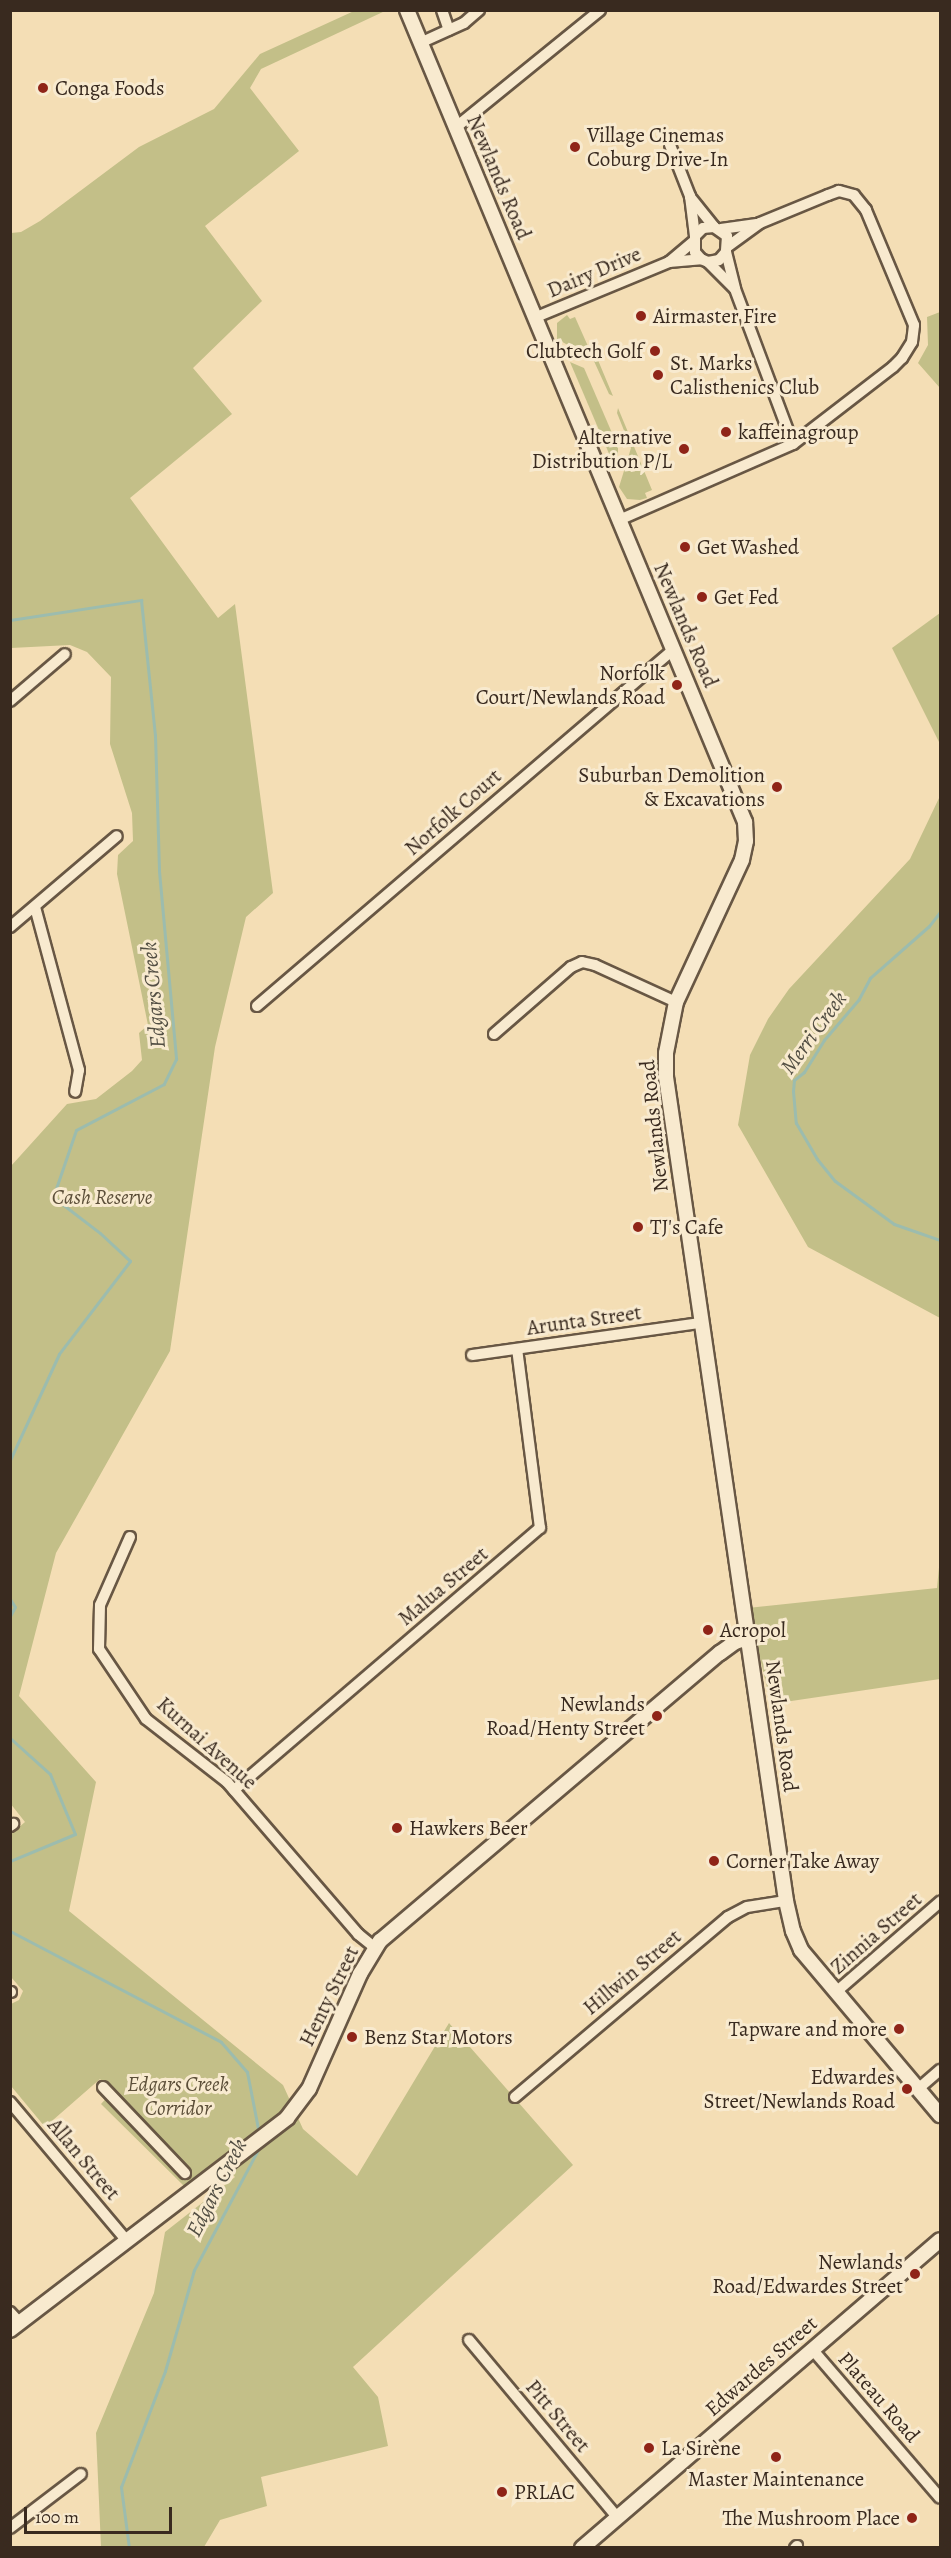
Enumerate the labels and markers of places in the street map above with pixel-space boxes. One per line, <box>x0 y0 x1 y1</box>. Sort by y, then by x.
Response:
place label: Conga Foods <box>55 75 164 101</box>
marker: Conga Foods <box>36 81 50 95</box>
place label: Village Cinemas Coburg Drive-In <box>587 122 728 172</box>
marker: Village Cinemas Coburg Drive-In <box>568 140 582 154</box>
place label: Airmaster Fire <box>653 303 777 329</box>
marker: Airmaster Fire <box>634 309 648 323</box>
place label: Clubtech Golf <box>526 338 643 364</box>
marker: Clubtech Golf <box>648 344 662 358</box>
place label: St. Marks Calisthenics Club <box>670 350 819 400</box>
marker: St. Marks Calisthenics Club <box>651 368 665 382</box>
place label: kaffeinagroup <box>738 419 859 445</box>
place label: Alternative Distribution P/L <box>532 424 672 474</box>
marker: kaffeinagroup <box>719 425 733 439</box>
marker: Alternative Distribution P/L <box>677 442 691 456</box>
place label: Get Washed <box>697 534 799 560</box>
marker: Get Washed <box>678 540 692 554</box>
place label: Get Fed <box>714 584 779 610</box>
marker: Get Fed <box>695 590 709 604</box>
place label: Norfolk Court/Newlands Road <box>476 660 665 710</box>
marker: Norfolk Court/Newlands Road <box>670 678 684 692</box>
place label: Suburban Demolition & Excavations <box>578 762 765 812</box>
marker: Suburban Demolition & Excavations <box>770 780 784 794</box>
place label: TJ's Cafe <box>650 1214 724 1240</box>
marker: TJ's Cafe <box>631 1220 645 1234</box>
place label: Acropol <box>720 1617 786 1643</box>
marker: Acropol <box>701 1623 715 1637</box>
place label: Newlands Road/Henty Street <box>486 1691 645 1741</box>
marker: Newlands Road/Henty Street <box>650 1709 664 1723</box>
place label: Hawkers Beer <box>409 1815 528 1841</box>
marker: Hawkers Beer <box>390 1821 404 1835</box>
place label: Corner Take Away <box>726 1848 879 1874</box>
marker: Corner Take Away <box>707 1854 721 1868</box>
place label: Tapware and more <box>728 2016 887 2042</box>
marker: Tapware and more <box>892 2022 906 2036</box>
place label: Benz Star Motors <box>364 2024 513 2050</box>
marker: Benz Star Motors <box>345 2030 359 2044</box>
place label: Edwardes Street/Newlands Road <box>704 2064 895 2114</box>
marker: Edwardes Street/Newlands Road <box>900 2082 914 2096</box>
place label: Newlands Road/Edwardes Street <box>712 2249 903 2299</box>
marker: Newlands Road/Edwardes Street <box>908 2267 922 2281</box>
place label: La Sirène <box>661 2435 741 2461</box>
marker: La Sirène <box>642 2441 656 2455</box>
marker: Master Maintenance <box>769 2450 783 2464</box>
place label: Master Maintenance <box>688 2466 864 2492</box>
place label: PRLAC <box>514 2479 575 2505</box>
marker: PRLAC <box>495 2485 509 2499</box>
place label: The Mushroom Place <box>722 2505 900 2531</box>
marker: The Mushroom Place <box>905 2511 919 2525</box>

